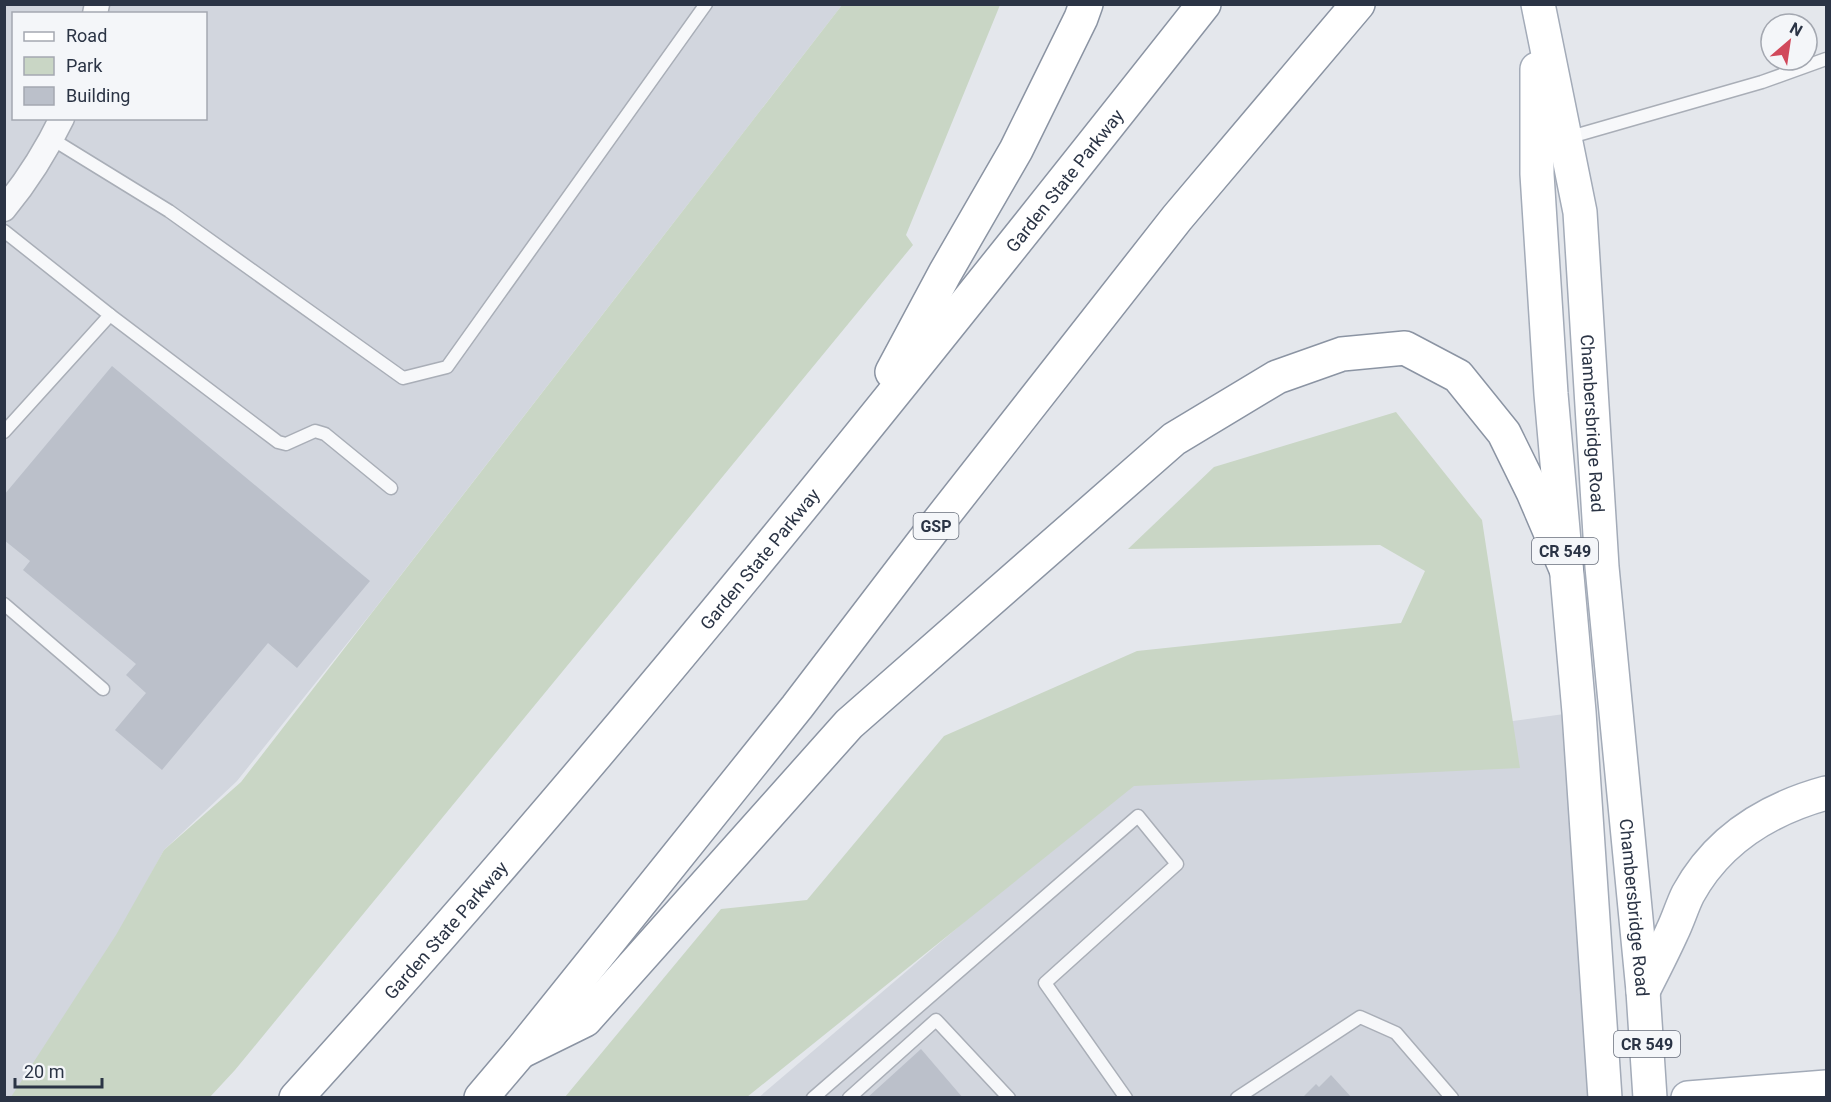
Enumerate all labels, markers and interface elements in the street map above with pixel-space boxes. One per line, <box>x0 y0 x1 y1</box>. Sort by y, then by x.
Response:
legend <box>12 12 207 120</box>
north arrow <box>1759 12 1819 72</box>
text: N <box>1786 18 1806 40</box>
text: Road <box>66 25 107 46</box>
text: Park <box>66 55 103 76</box>
text: Building <box>66 85 130 106</box>
street label: Garden State Parkway <box>1001 104 1128 256</box>
street label: Chambersbridge Road <box>1577 334 1609 513</box>
street label: Garden State Parkway <box>695 484 824 634</box>
road number: GSP <box>914 513 958 539</box>
road number: CR 549 <box>1532 538 1598 564</box>
street label: Chambersbridge Road <box>1616 818 1654 997</box>
street label: Garden State Parkway <box>380 856 512 1003</box>
road number: CR 549 <box>1614 1031 1680 1057</box>
scale bar <box>15 1051 102 1089</box>
text: 20 m <box>24 1061 64 1082</box>

